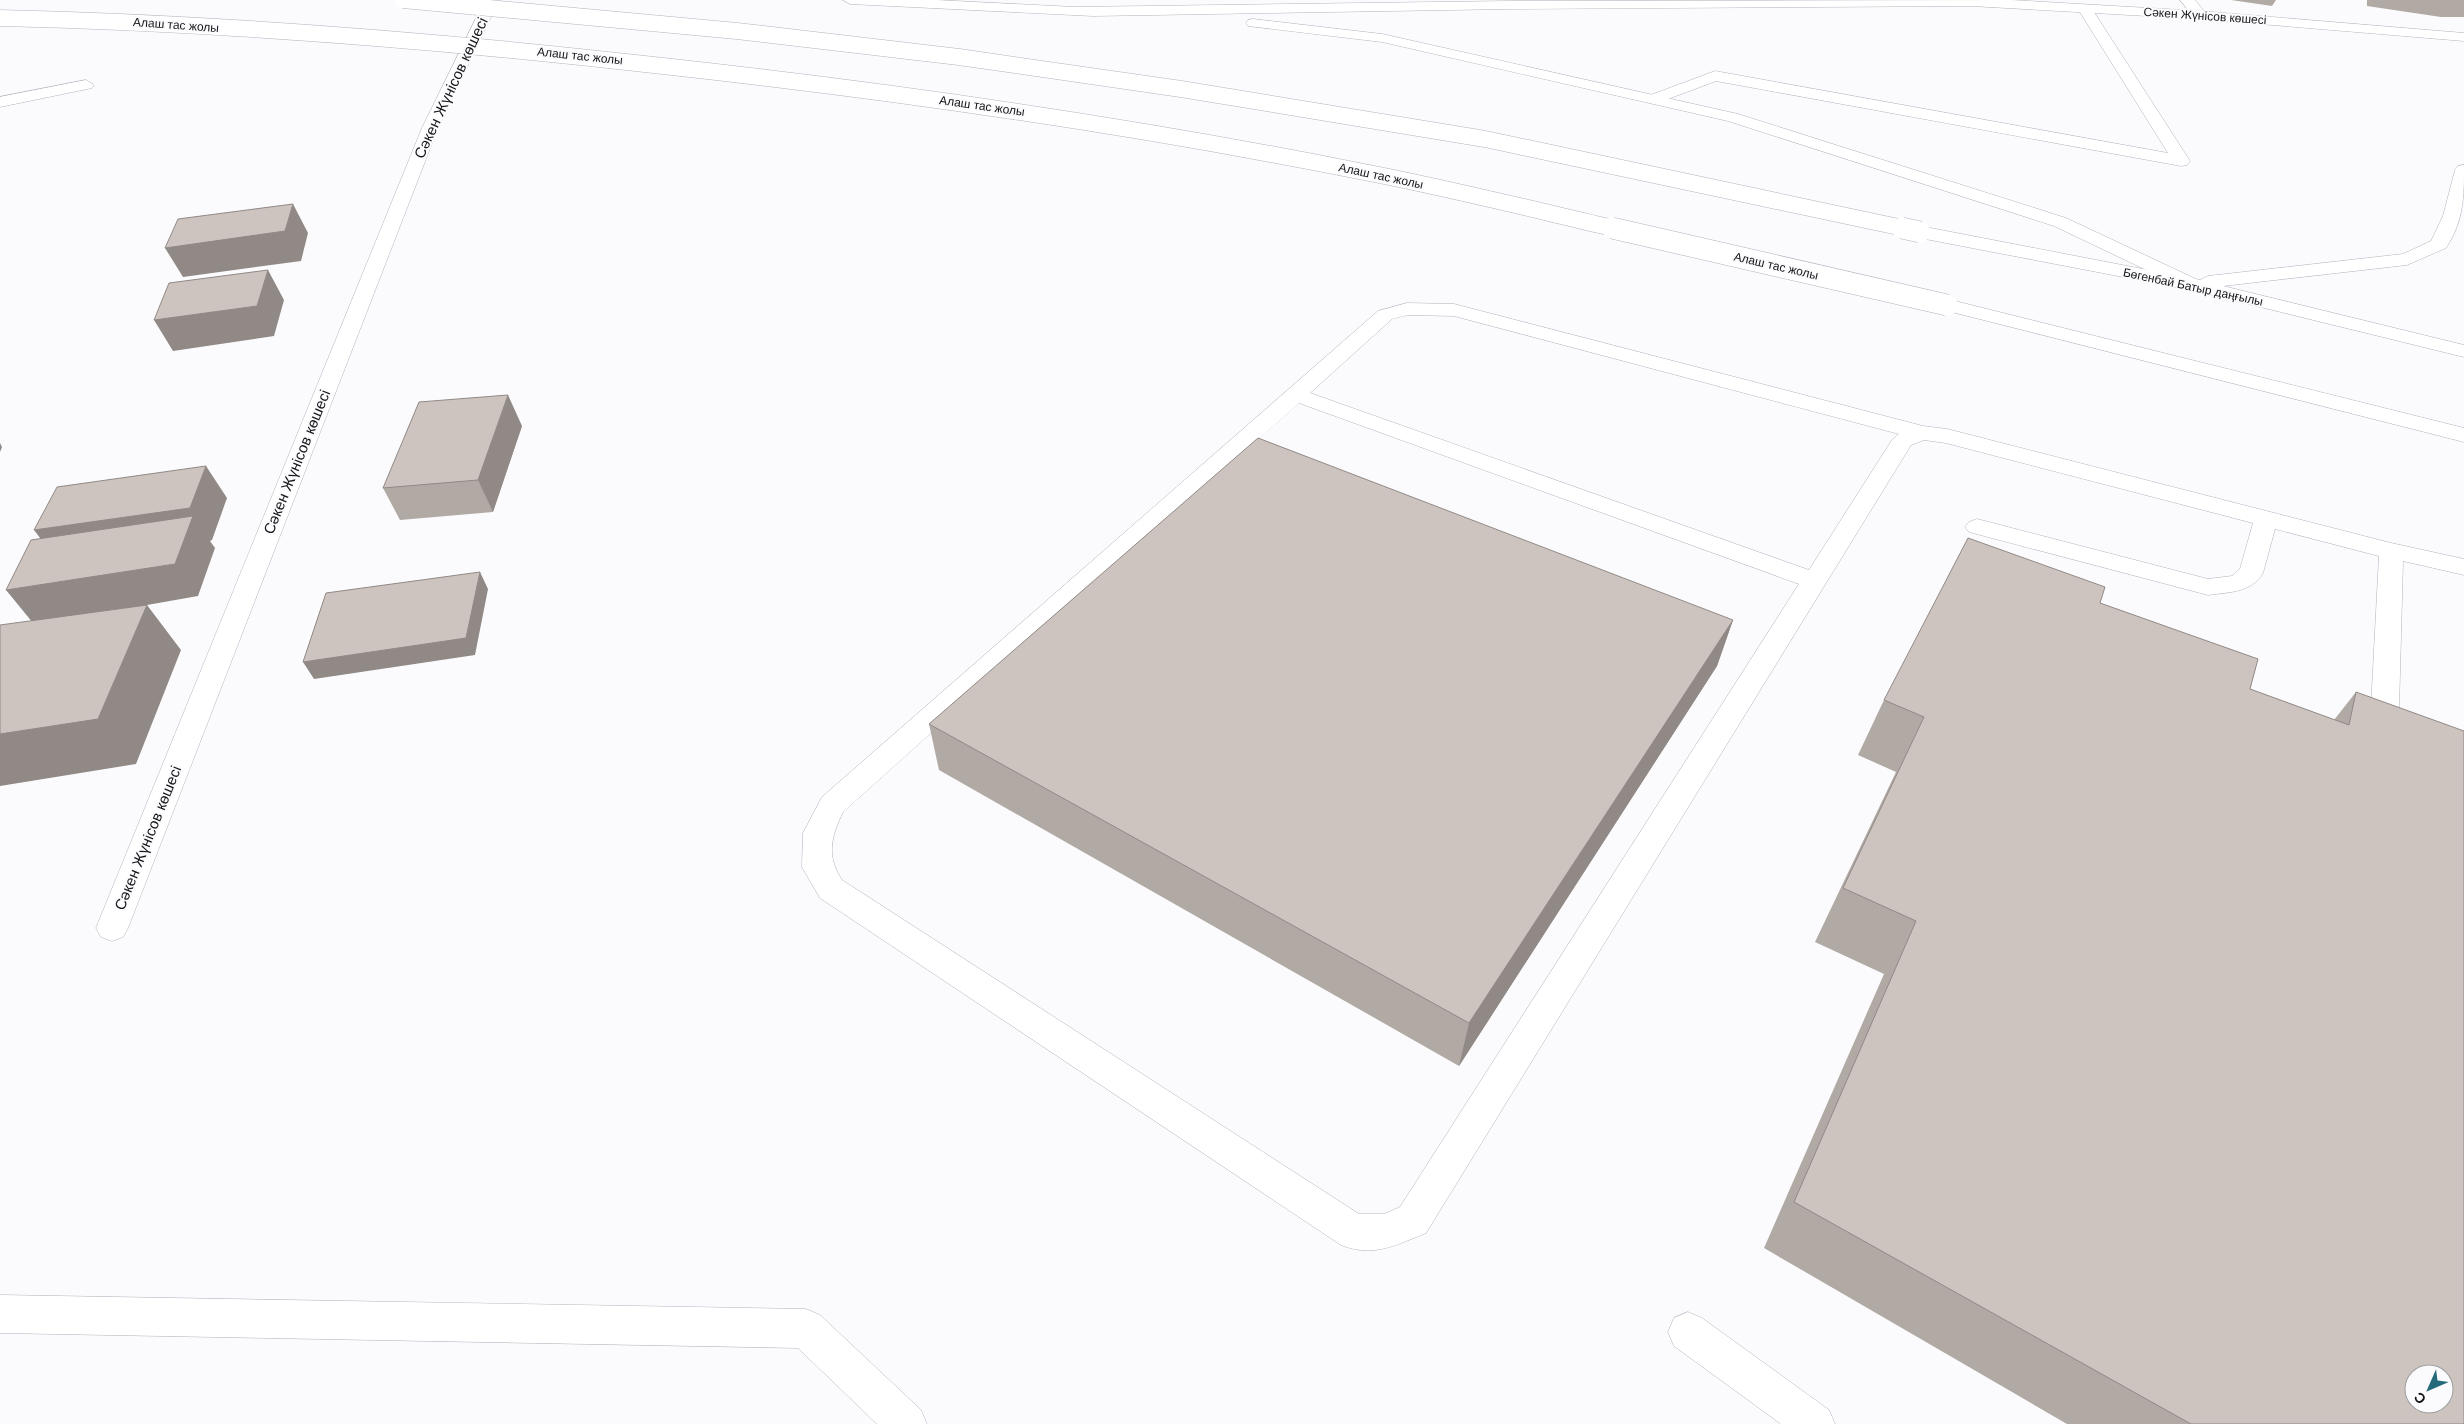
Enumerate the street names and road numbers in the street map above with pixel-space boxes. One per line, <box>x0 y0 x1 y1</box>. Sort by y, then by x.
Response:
street label: Сәкен Жүнісов көшесі <box>2143 5 2267 27</box>
street label: Сәкен Жүнісов көшесі <box>410 14 491 161</box>
street label: Алаш тас жолы <box>133 15 219 35</box>
street label: Алаш тас жолы <box>536 45 624 67</box>
street label: Алаш тас жолы <box>938 93 1026 119</box>
street label: Алаш тас жолы <box>1337 160 1425 192</box>
street label: Алаш тас жолы <box>1732 249 1820 283</box>
street label: Бөгенбай Батыр даңғылы <box>2122 265 2264 309</box>
street label: Сәкен Жүнісов көшесі <box>260 387 333 536</box>
street label: Сәкен Жүнісов көшесі <box>111 763 184 912</box>

